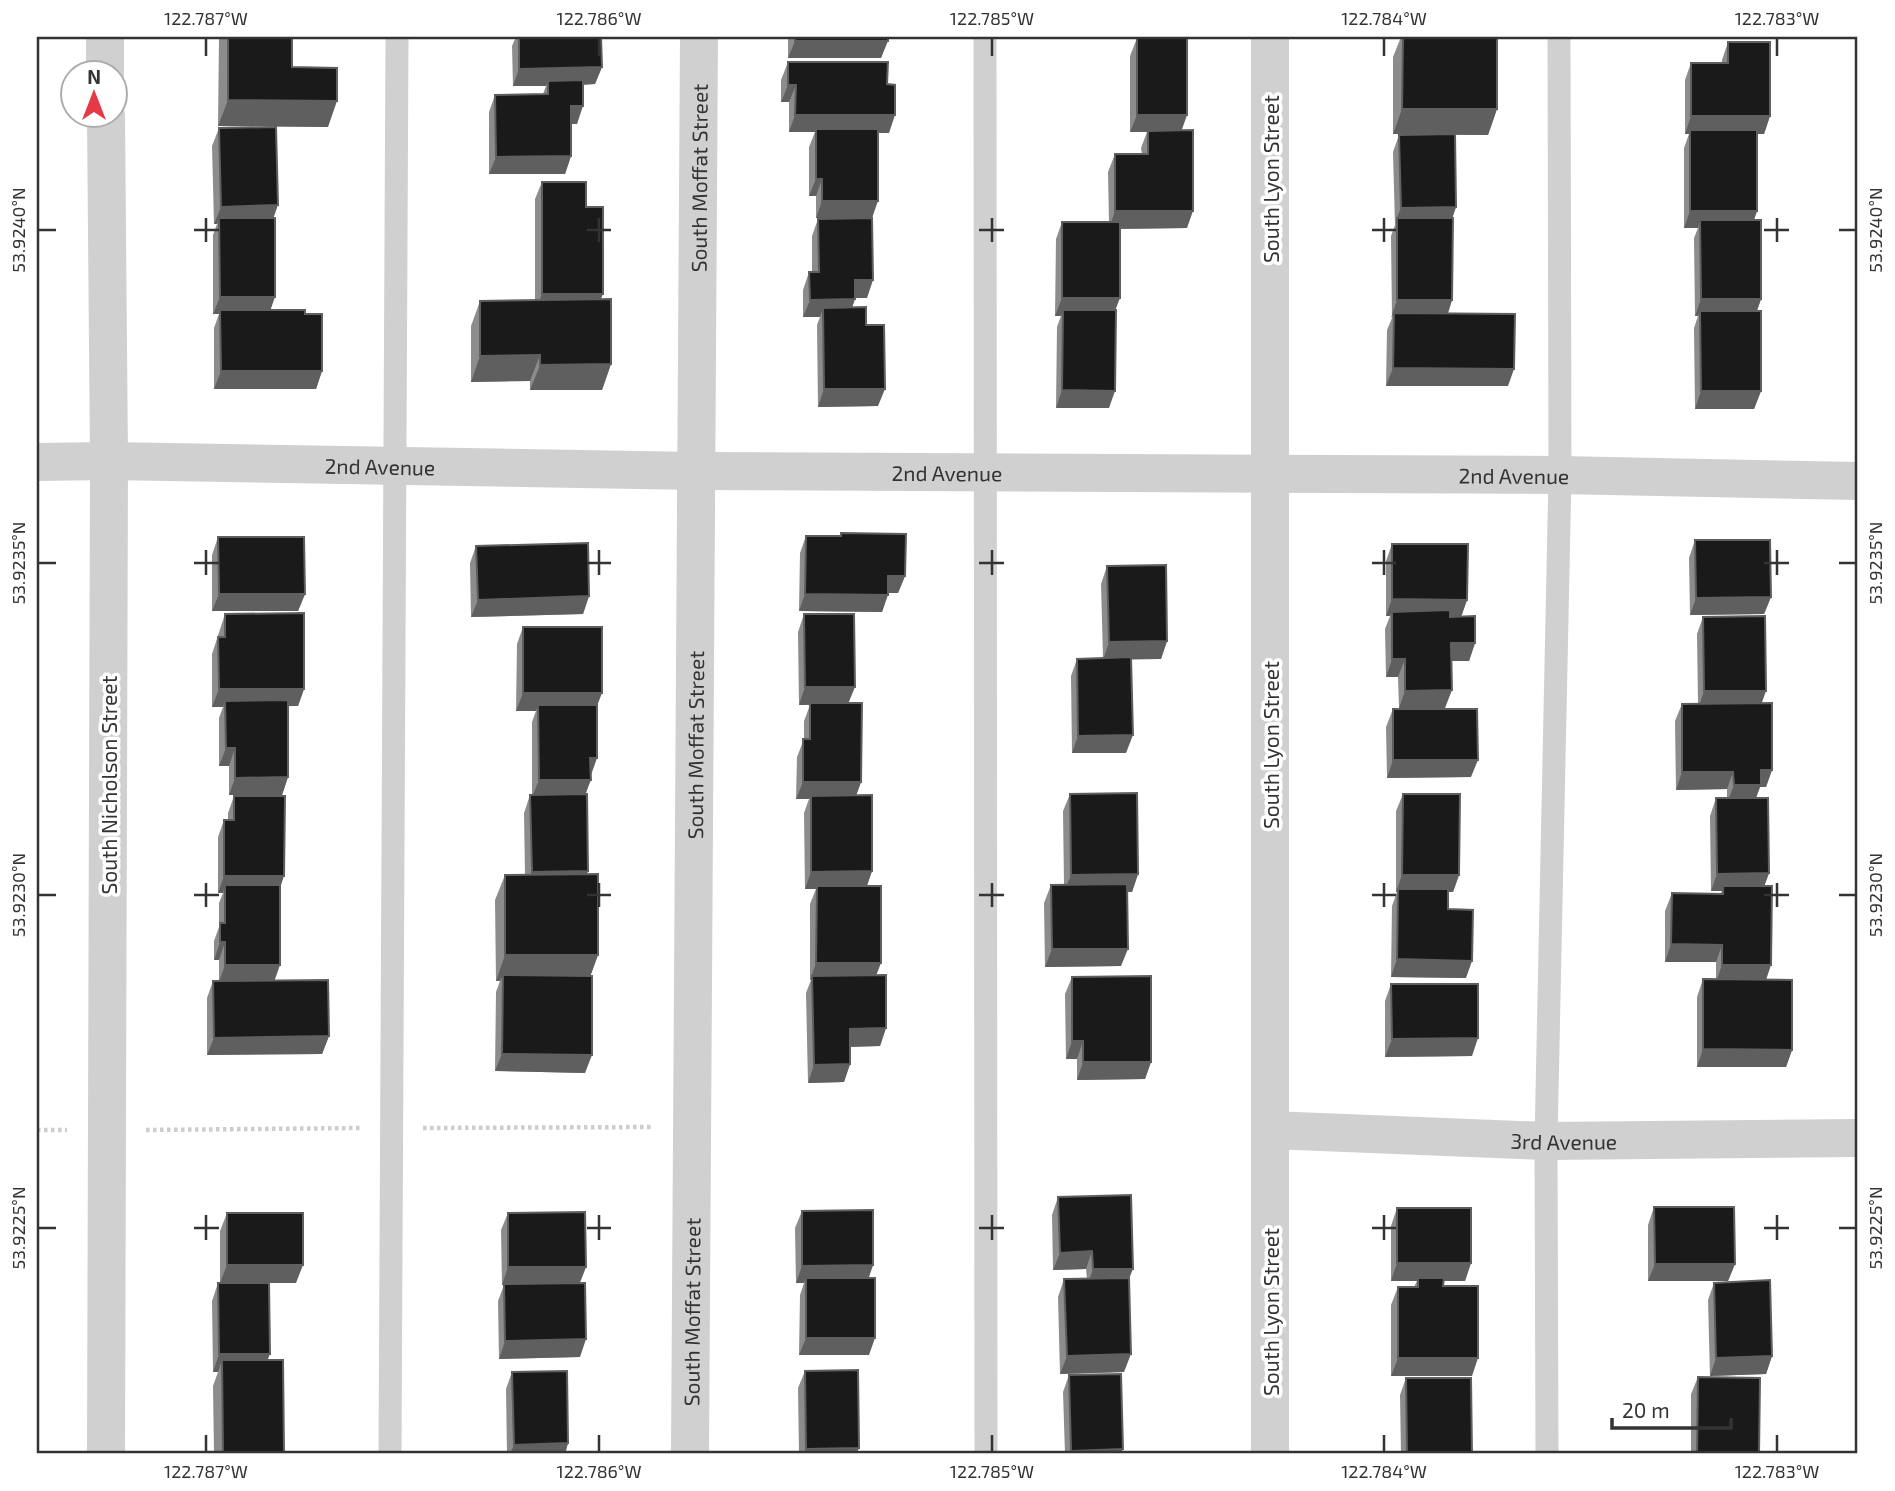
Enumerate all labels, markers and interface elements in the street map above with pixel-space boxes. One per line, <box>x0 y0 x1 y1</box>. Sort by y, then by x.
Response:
text: 122.787°W <box>164 7 248 29</box>
text: 122.786°W <box>557 7 641 29</box>
text: 122.785°W <box>950 7 1034 29</box>
text: 122.784°W <box>1341 7 1427 29</box>
text: 122.783°W <box>1735 7 1819 29</box>
north arrow <box>60 60 130 130</box>
text: N <box>87 65 101 88</box>
street label: South Moffat Street <box>685 84 711 272</box>
street label: South Lyon Street <box>1258 95 1283 263</box>
text: 53.9240°N <box>7 187 29 273</box>
text: 53.9240°N <box>1864 187 1886 273</box>
street label: 2nd Avenue <box>324 452 435 479</box>
street label: 2nd Avenue <box>892 459 1002 485</box>
street label: 2nd Avenue <box>1459 462 1569 488</box>
text: 53.9235°N <box>7 521 29 605</box>
text: 53.9235°N <box>1864 521 1886 605</box>
street label: South Moffat Street <box>681 651 708 839</box>
street label: South Lyon Street <box>1258 661 1283 829</box>
street label: South Nicholson Street <box>96 675 121 895</box>
text: 53.9230°N <box>7 853 29 937</box>
text: 53.9230°N <box>1864 853 1886 937</box>
street label: 3rd Avenue <box>1510 1127 1617 1154</box>
text: 53.9225°N <box>7 1186 29 1270</box>
text: 53.9225°N <box>1864 1186 1886 1270</box>
street label: South Moffat Street <box>678 1218 704 1406</box>
street label: South Lyon Street <box>1258 1228 1283 1396</box>
scale bar <box>1612 1386 1730 1430</box>
text: 20 m <box>1622 1397 1670 1422</box>
text: 122.787°W <box>164 1460 248 1482</box>
text: 122.786°W <box>557 1460 641 1482</box>
text: 122.785°W <box>950 1460 1034 1482</box>
text: 122.784°W <box>1341 1460 1427 1482</box>
text: 122.783°W <box>1735 1460 1819 1482</box>

